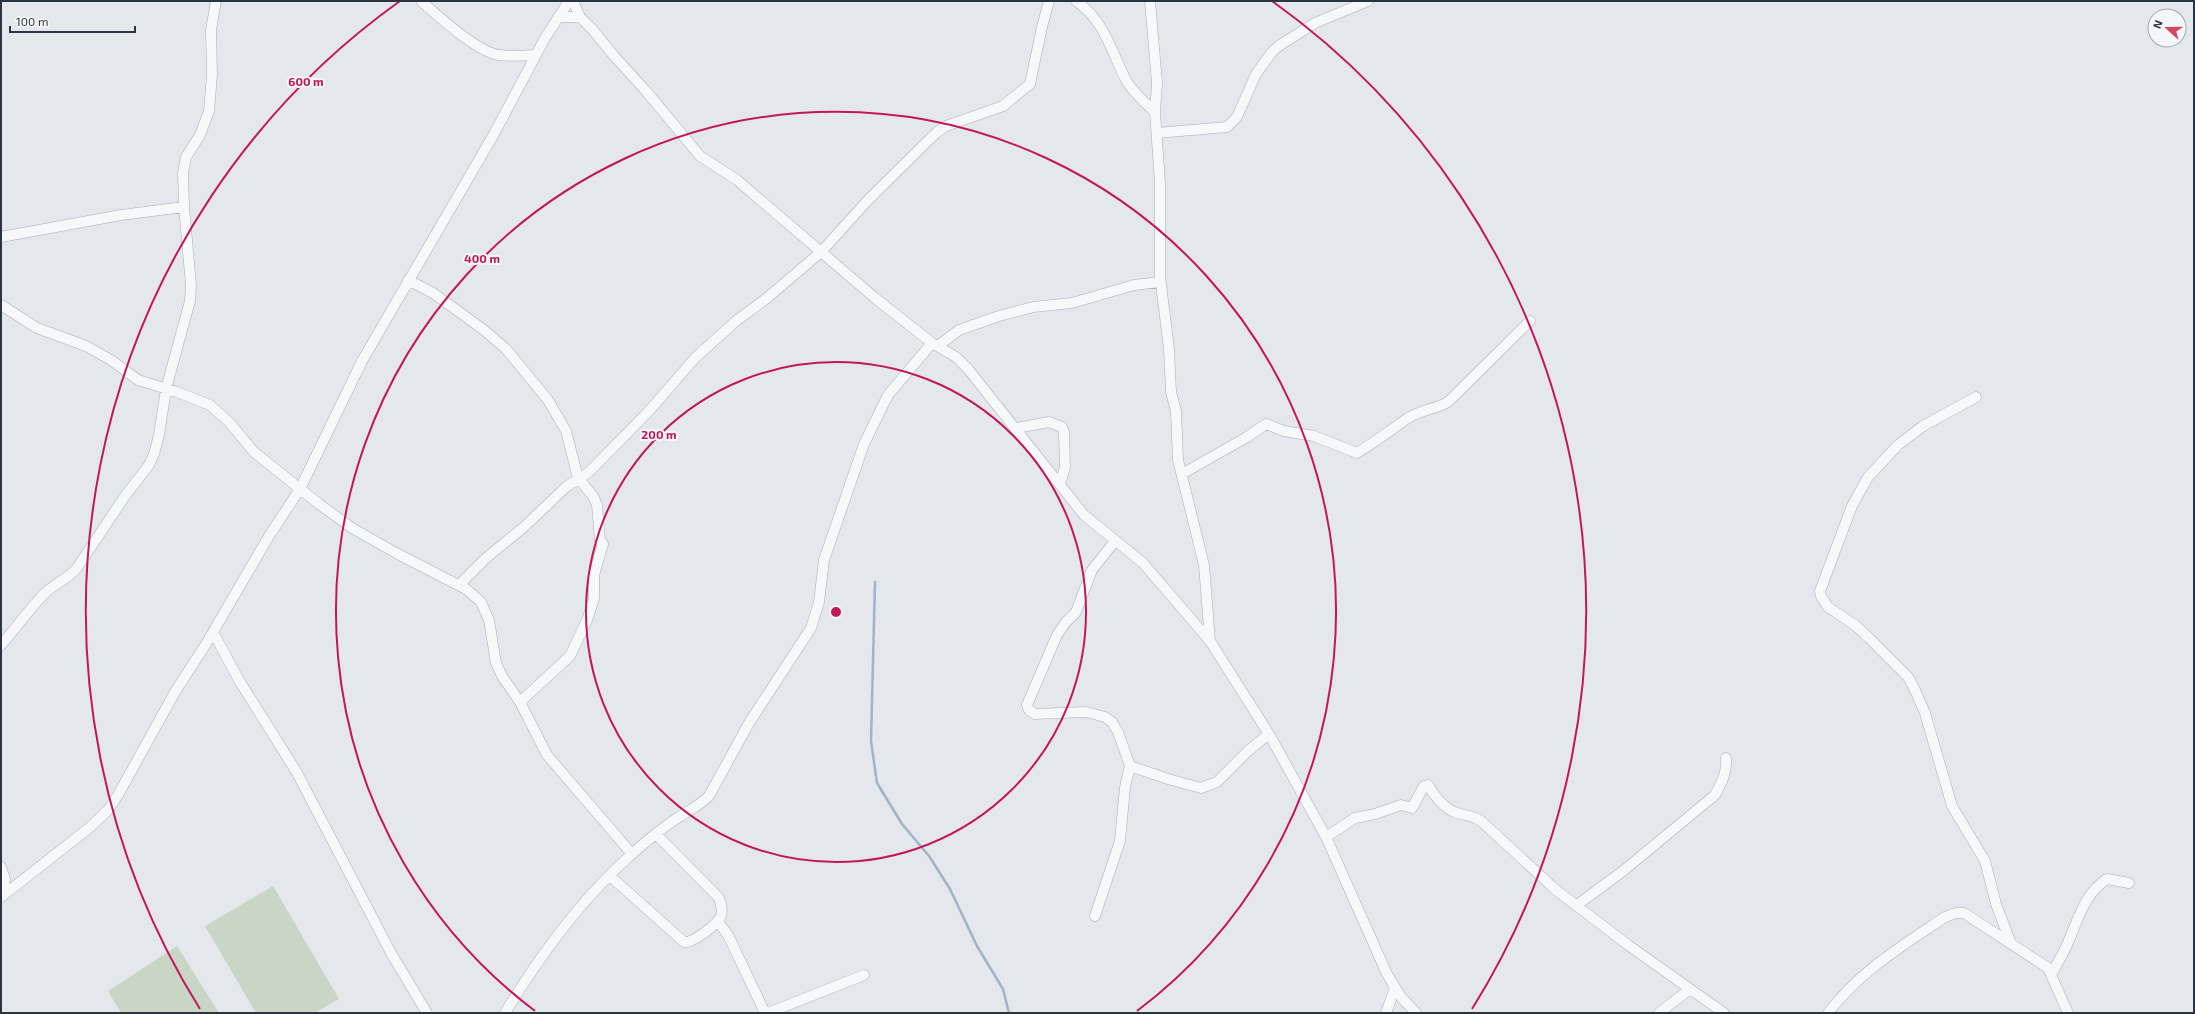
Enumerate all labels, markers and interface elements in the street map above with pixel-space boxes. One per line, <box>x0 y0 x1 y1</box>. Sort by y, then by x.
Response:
scale bar <box>10 8 135 34</box>
north arrow <box>2147 8 2187 48</box>
text: 100 m <box>16 14 48 28</box>
text: N <box>2150 18 2165 30</box>
text: 600 m <box>288 74 324 88</box>
text: 400 m <box>464 251 500 265</box>
text: 200 m <box>641 427 677 441</box>
centre of rings <box>829 605 843 619</box>

